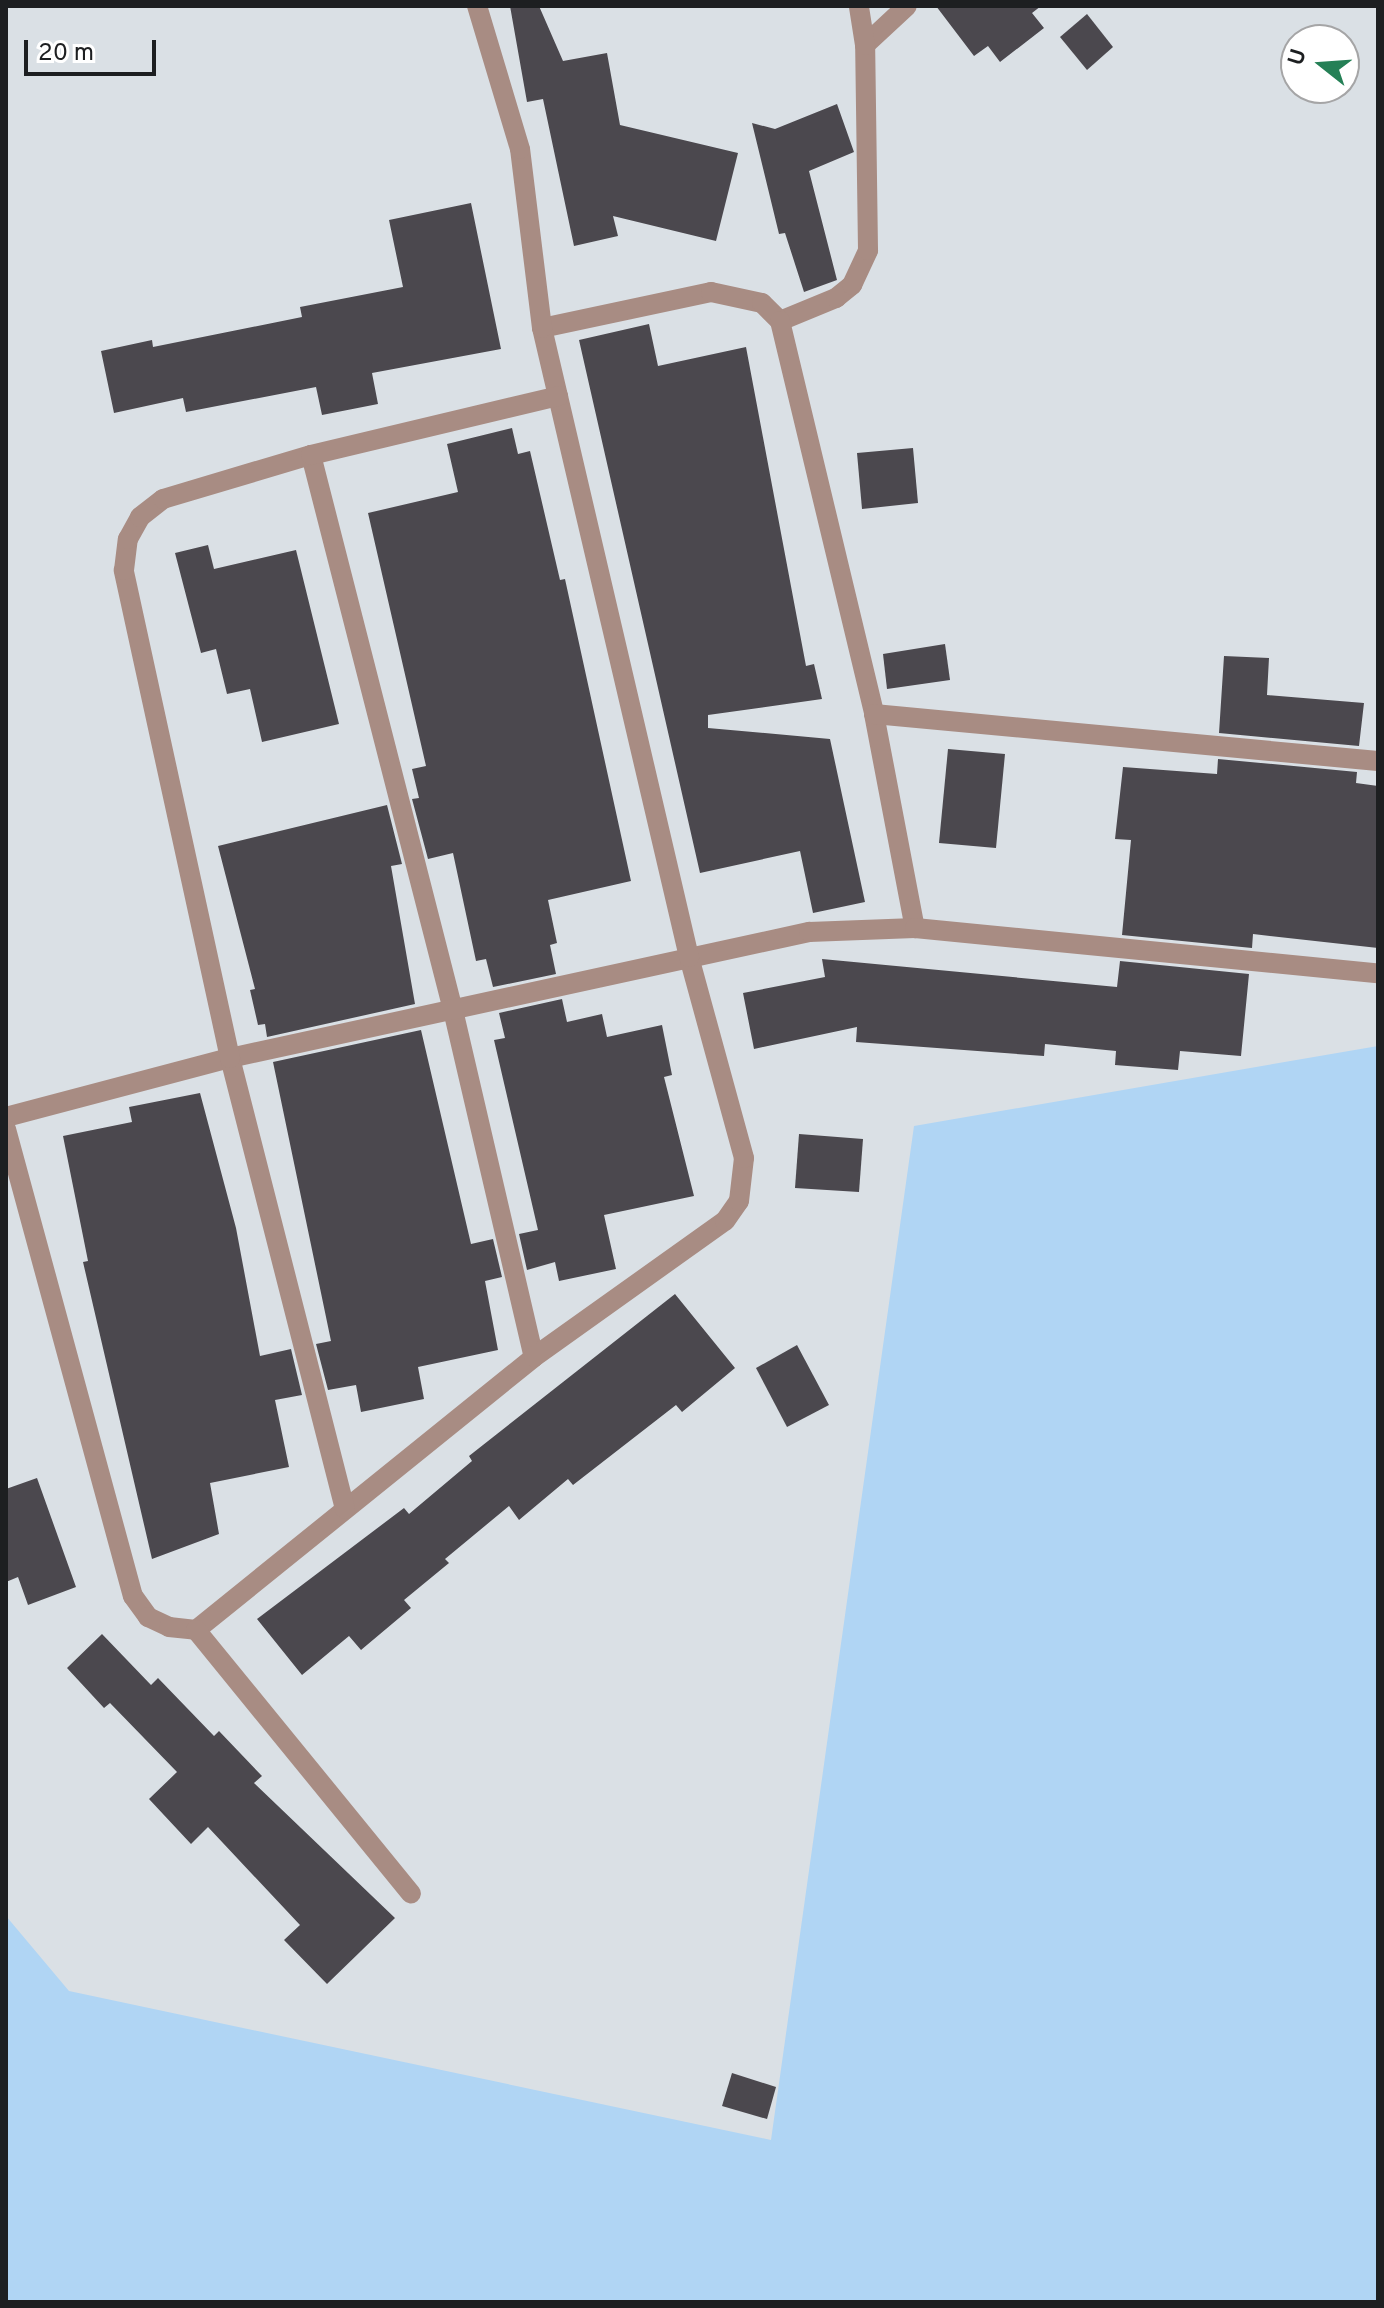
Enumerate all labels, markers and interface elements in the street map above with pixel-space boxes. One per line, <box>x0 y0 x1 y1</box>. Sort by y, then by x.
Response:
scale bar <box>28 24 160 74</box>
north arrow <box>1280 24 1360 104</box>
text: 20 m <box>38 39 94 69</box>
text: U <box>1283 46 1314 69</box>

